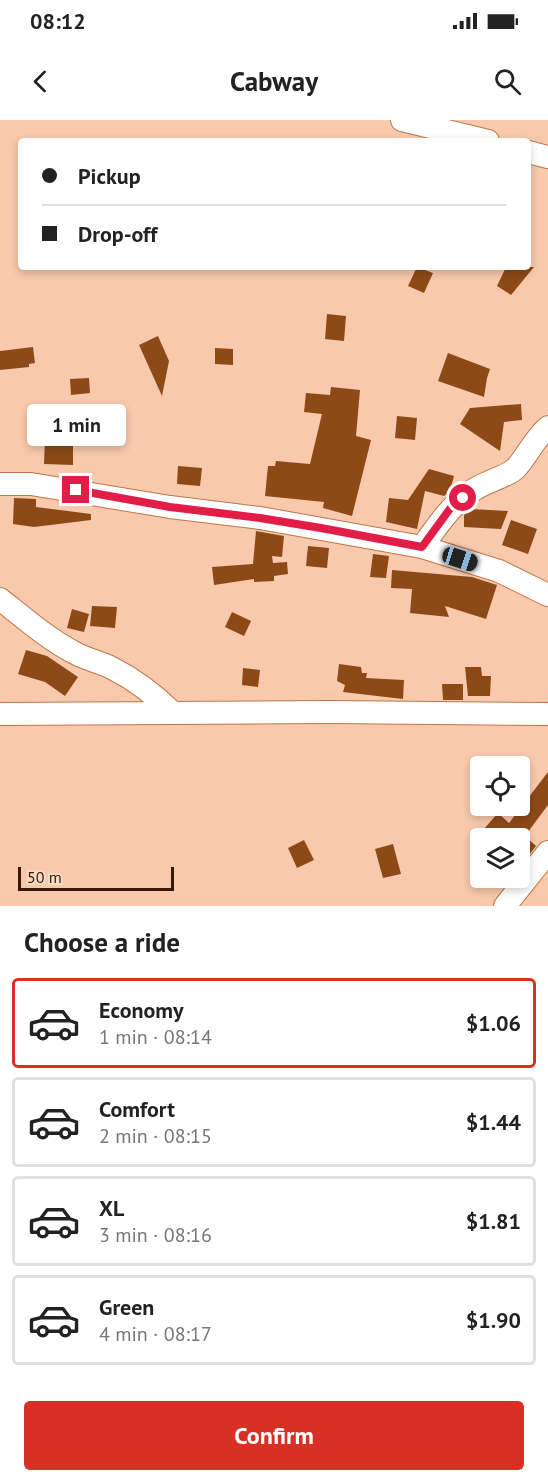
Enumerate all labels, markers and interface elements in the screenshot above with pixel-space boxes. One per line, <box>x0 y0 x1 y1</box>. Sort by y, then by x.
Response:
text: 08:12 <box>30 7 86 35</box>
text: Cabway <box>230 64 318 98</box>
icon: back <box>24 65 57 98</box>
icon: search <box>491 65 524 98</box>
text: Pickup <box>78 162 141 190</box>
text: Drop-off <box>78 220 157 248</box>
callout: 1 min <box>26 403 125 445</box>
text: 1 min <box>52 412 101 438</box>
route end <box>62 476 89 503</box>
route start <box>449 484 476 511</box>
car <box>440 545 480 573</box>
map controls <box>470 756 530 888</box>
button: locate <box>470 756 530 816</box>
button: layers <box>470 828 530 888</box>
scale bar <box>18 864 174 892</box>
text: 50 m <box>27 867 62 887</box>
text: Choose a ride <box>24 925 180 959</box>
icon: car <box>27 996 81 1050</box>
text: Economy <box>99 996 183 1024</box>
text: $1.06 <box>466 1009 521 1037</box>
text: 1 min · 08:14 <box>99 1024 212 1050</box>
icon: car <box>27 1095 81 1149</box>
text: Comfort <box>99 1095 175 1123</box>
text: $1.44 <box>466 1108 521 1136</box>
text: 2 min · 08:15 <box>99 1123 212 1149</box>
icon: car <box>27 1194 81 1248</box>
text: XL <box>99 1194 124 1222</box>
text: $1.81 <box>466 1207 521 1235</box>
text: 3 min · 08:16 <box>99 1222 212 1248</box>
icon: car <box>27 1293 81 1347</box>
text: Green <box>99 1293 154 1321</box>
text: $1.90 <box>466 1306 521 1334</box>
text: 4 min · 08:17 <box>99 1321 212 1347</box>
button: Confirm <box>24 1401 524 1470</box>

